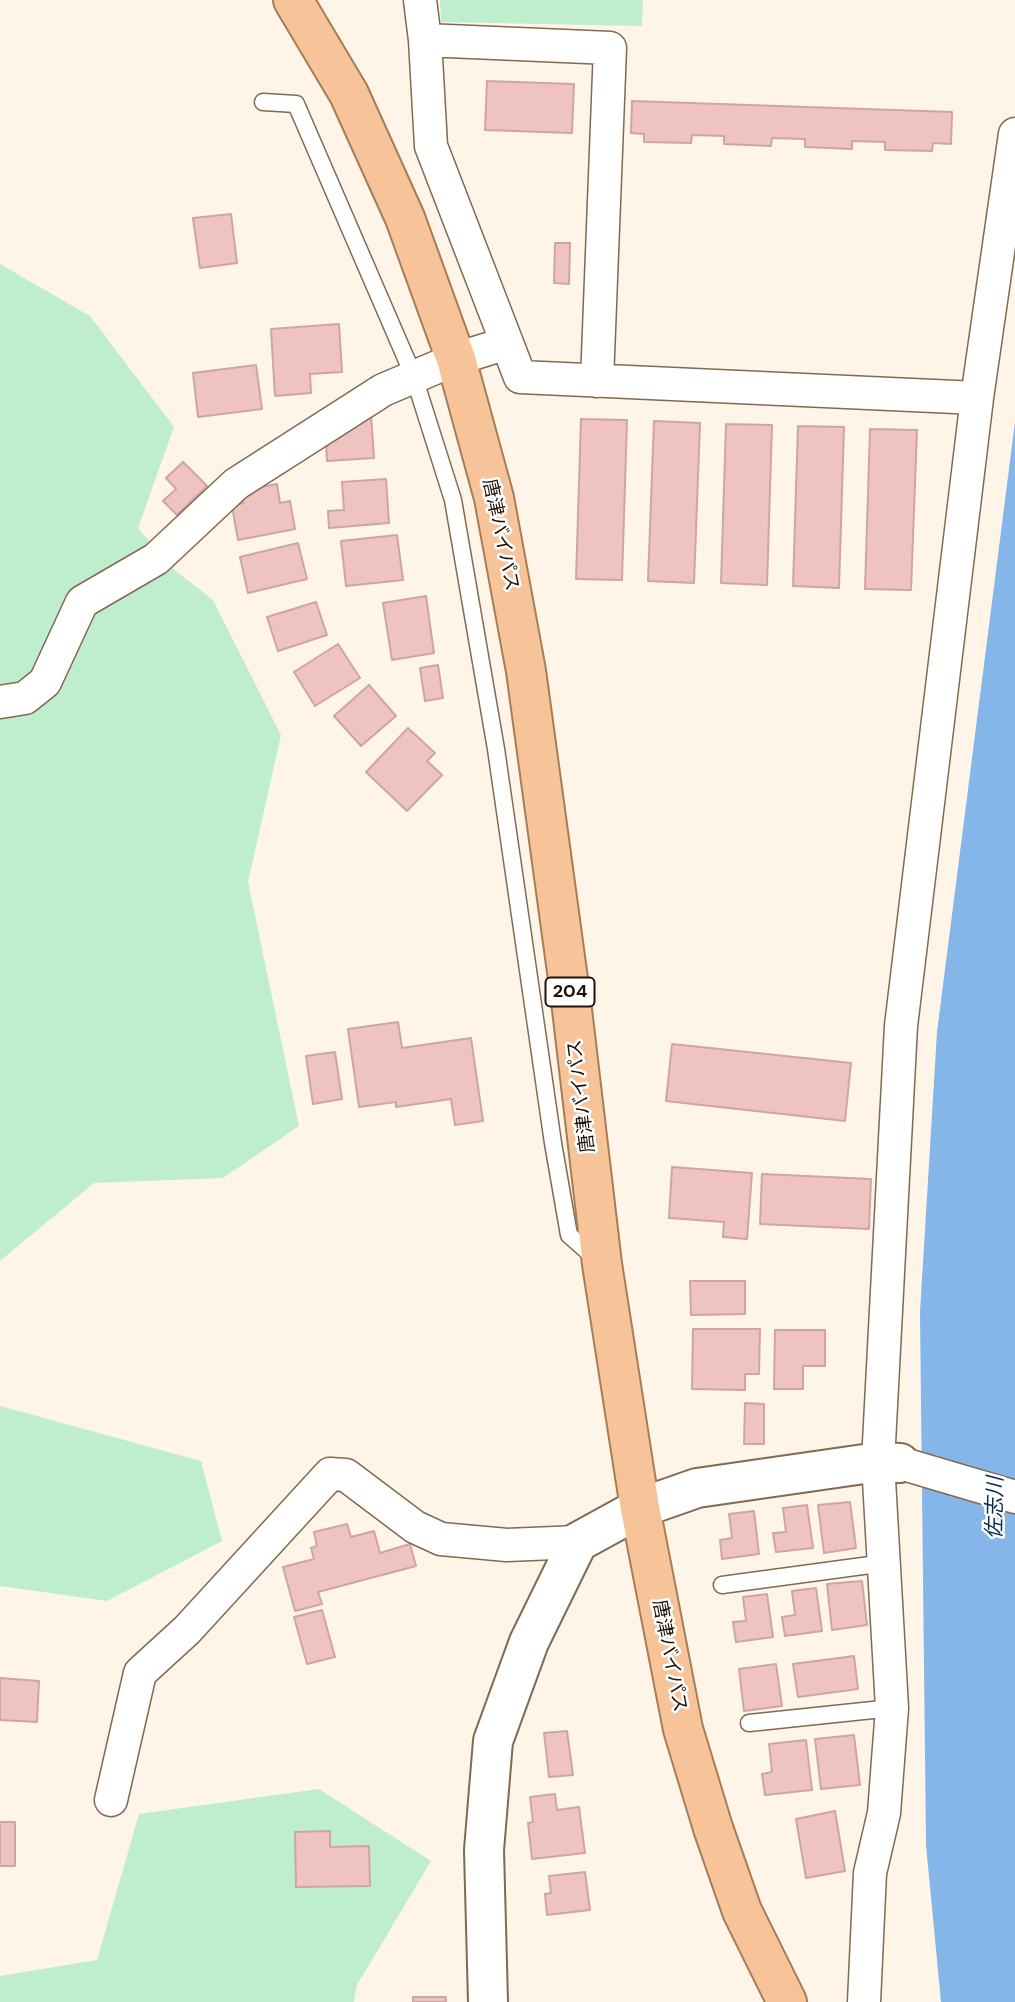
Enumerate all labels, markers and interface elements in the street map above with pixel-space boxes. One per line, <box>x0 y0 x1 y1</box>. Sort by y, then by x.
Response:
street label: 唐津バイパス <box>477 477 523 593</box>
road number: 204 <box>546 978 594 1007</box>
street label: 唐津バイパス <box>564 1038 600 1154</box>
water label: 佐志川 <box>983 1476 1009 1540</box>
street label: 唐津バイパス <box>647 1598 691 1714</box>

